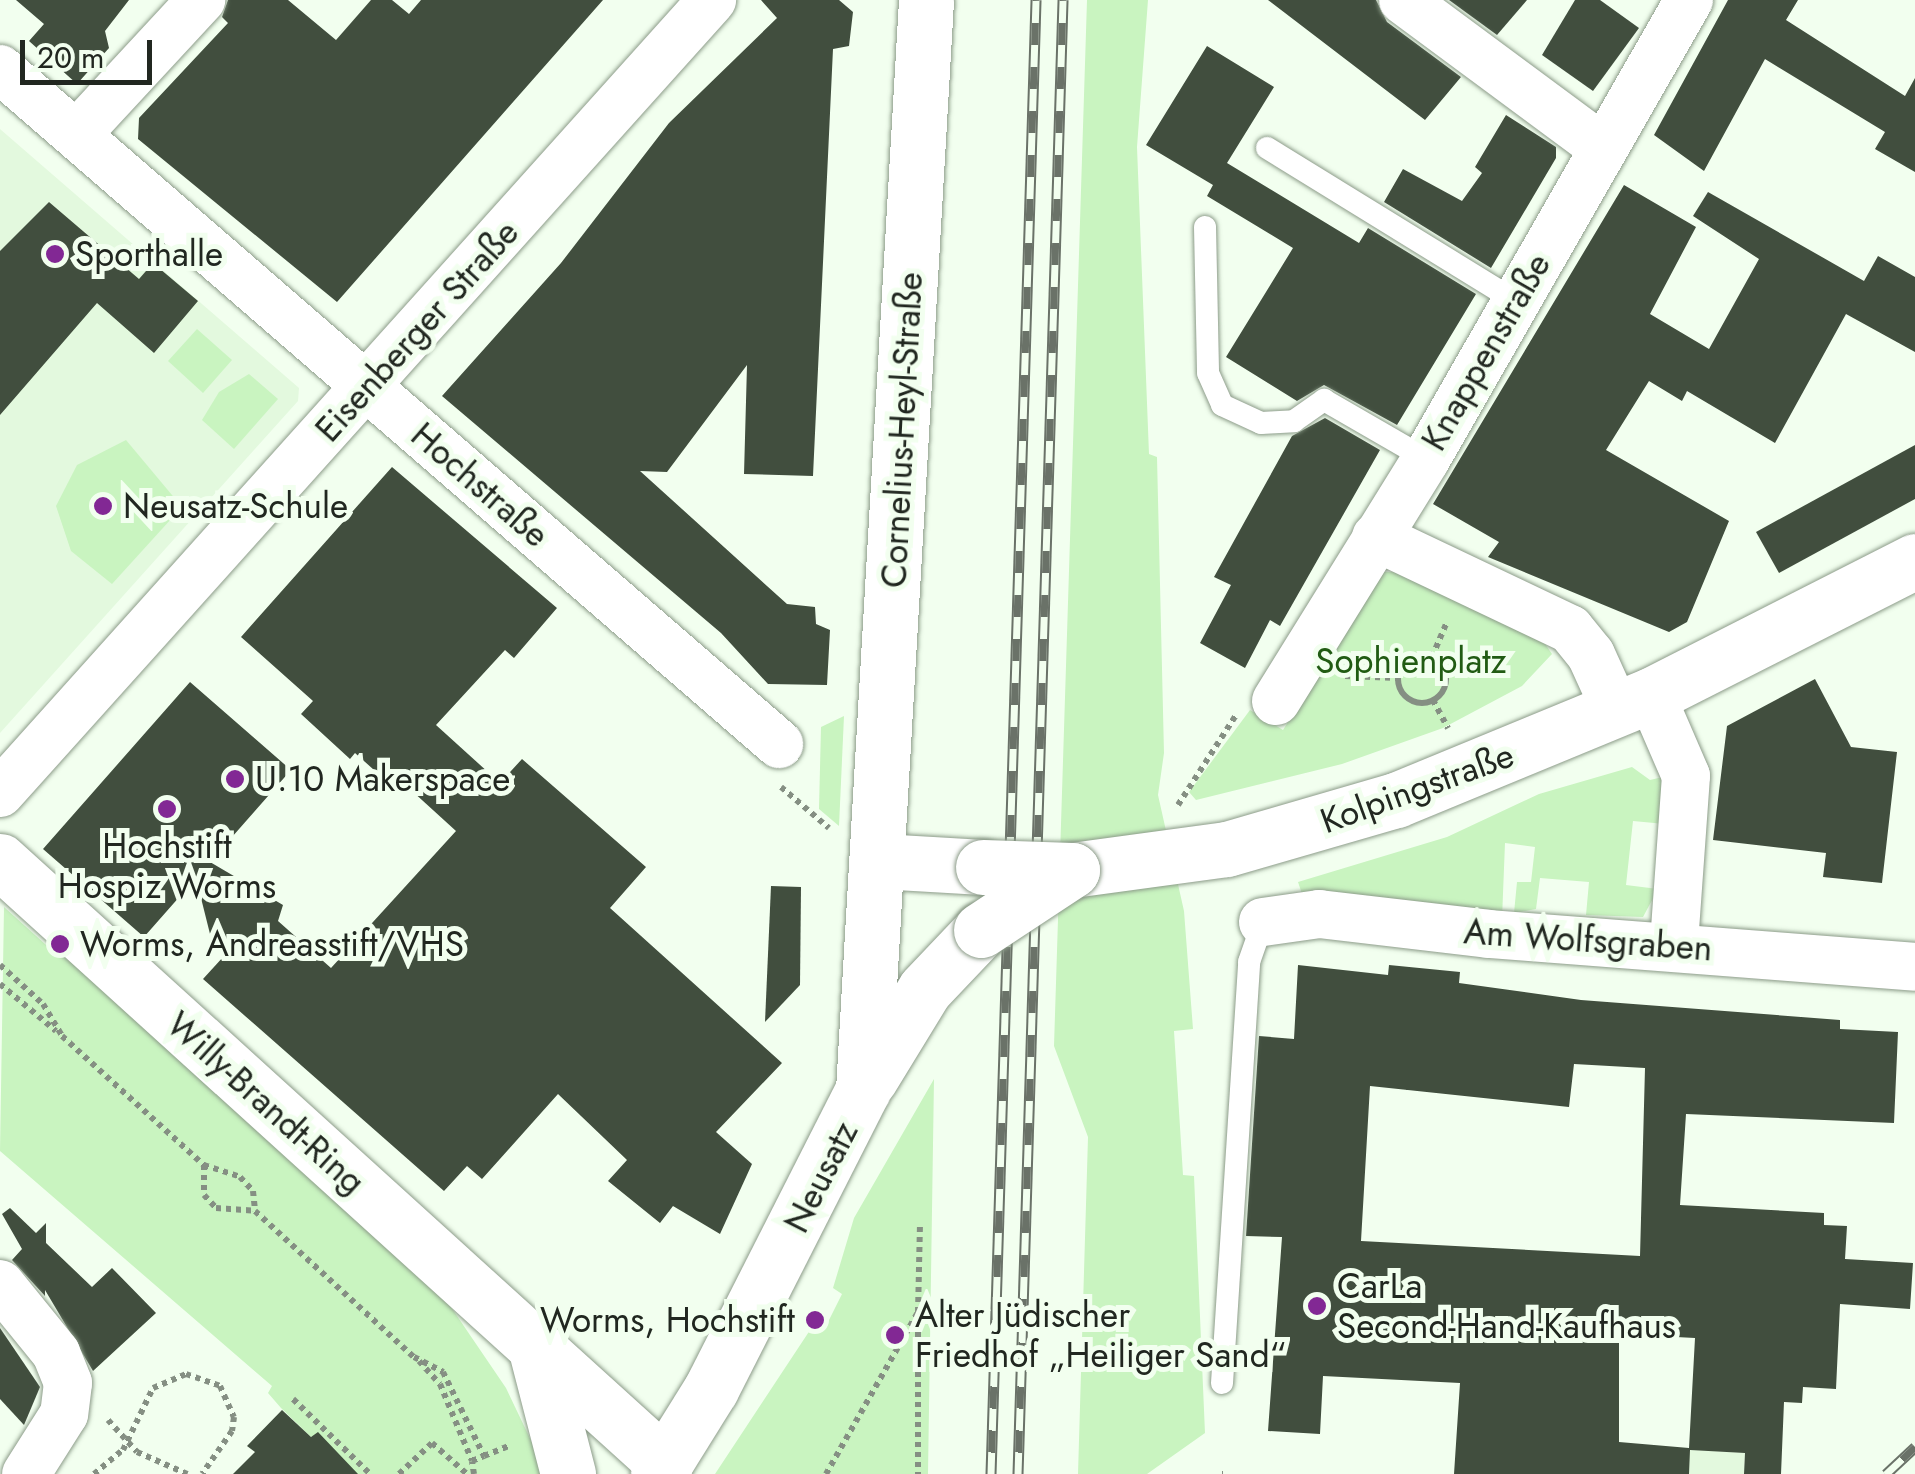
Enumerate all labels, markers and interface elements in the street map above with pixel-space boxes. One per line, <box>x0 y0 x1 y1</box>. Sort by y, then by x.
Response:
scale bar <box>25 20 158 82</box>
text: 20 m <box>37 36 104 79</box>
street label: Eisenberger Straße <box>307 212 527 450</box>
place label: Sporthalle <box>75 233 223 275</box>
marker: Sporthalle <box>44 243 66 265</box>
street label: Knappenstraße <box>1413 246 1559 458</box>
street label: Cornelius-Heyl-Straße <box>873 271 931 589</box>
street label: Hochstraße <box>403 414 557 556</box>
place label: Neusatz-Schule <box>123 485 348 527</box>
marker: Neusatz-Schule <box>92 495 114 517</box>
park label: Sophienplatz <box>1315 640 1507 682</box>
street label: Kolpingstraße <box>1315 734 1519 842</box>
place label: U.10 Makerspace <box>255 758 510 800</box>
marker: U.10 Makerspace <box>224 768 246 790</box>
marker: Hochstift Hospiz Worms <box>156 798 178 820</box>
place label: Hochstift Hospiz Worms <box>58 825 276 907</box>
street label: Am Wolfsgraben <box>1462 910 1714 970</box>
place label: Worms, Andreasstift/VHS <box>80 923 464 965</box>
marker: Worms, Andreasstift/VHS <box>49 933 71 955</box>
street label: Willy-Brandt-Ring <box>158 1003 374 1203</box>
street label: Neusatz <box>775 1114 867 1240</box>
place label: CarLa Second-Hand-Kaufhaus <box>1337 1265 1676 1347</box>
place label: Alter Jüdischer Friedhof „Heiliger Sand“ <box>915 1294 1286 1376</box>
marker: CarLa Second-Hand-Kaufhaus <box>1306 1295 1328 1317</box>
place label: Worms, Hochstift <box>540 1299 795 1341</box>
marker: Worms, Hochstift <box>804 1309 826 1331</box>
marker: Alter Jüdischer Friedhof „Heiliger Sand“ <box>884 1324 906 1346</box>

